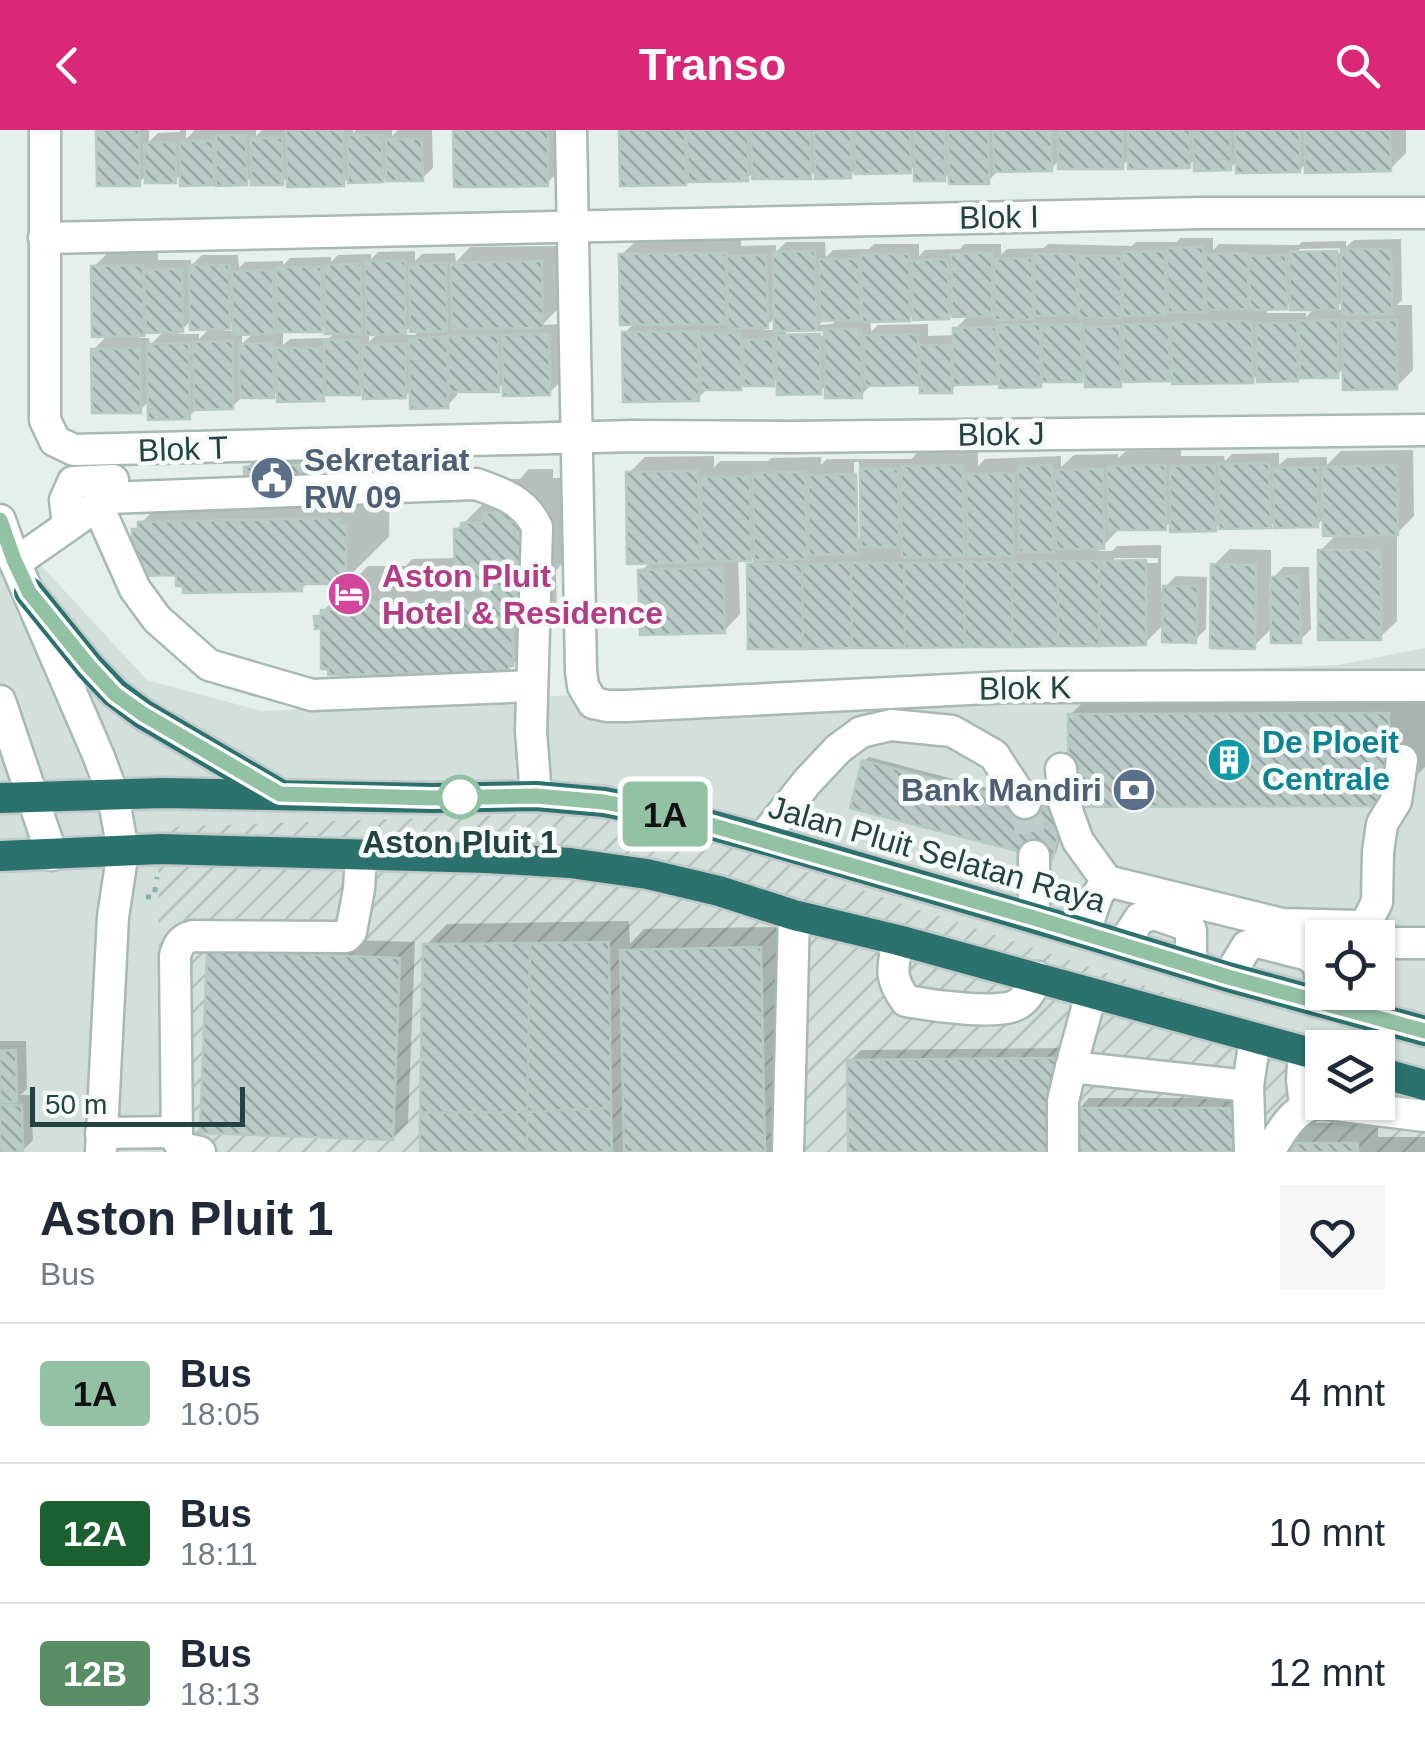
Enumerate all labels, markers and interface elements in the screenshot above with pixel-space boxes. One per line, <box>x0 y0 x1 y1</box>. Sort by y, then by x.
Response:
icon: back <box>40 38 95 93</box>
icon: search <box>1330 38 1385 93</box>
text: Transo <box>639 39 786 90</box>
street label: Blok I <box>959 198 1039 236</box>
street label: Blok J <box>957 415 1045 453</box>
street label: Blok T <box>137 429 229 469</box>
place label: Sekretariat RW 09 <box>304 442 470 515</box>
public building icon: Sekretariat RW 09 <box>249 455 295 501</box>
place label: Aston Pluit Hotel & Residence <box>382 558 663 631</box>
hotel icon: Aston Pluit Hotel & Residence <box>326 571 372 617</box>
street label: Blok K <box>978 669 1072 707</box>
place label: De Ploeit Centrale <box>1262 724 1399 797</box>
building icon: De Ploeit Centrale <box>1206 737 1252 783</box>
bank icon: Bank Mandiri <box>1111 767 1157 813</box>
place label: Bank Mandiri <box>901 772 1102 808</box>
marker: Aston Pluit 1 <box>439 776 481 818</box>
line badge: 1A <box>620 782 710 846</box>
street label: Jalan Pluit Selatan Raya <box>764 789 1110 919</box>
text: 1A <box>643 795 687 834</box>
place label: Aston Pluit 1 <box>362 824 558 860</box>
map controls <box>1305 920 1395 1120</box>
button: locate <box>1305 920 1395 1010</box>
button: layers <box>1305 1030 1395 1120</box>
scale bar <box>30 1082 245 1126</box>
text: 50 m <box>45 1089 107 1120</box>
button: heart <box>1280 1185 1385 1290</box>
text: Aston Pluit 1 <box>40 1192 333 1245</box>
text: Bus <box>40 1256 95 1292</box>
text: Bus <box>180 1353 252 1395</box>
text: 4 mnt <box>1290 1372 1385 1414</box>
text: 1A <box>73 1374 117 1413</box>
text: 18:05 <box>180 1396 260 1432</box>
text: Bus <box>180 1493 252 1535</box>
text: 10 mnt <box>1269 1512 1385 1554</box>
text: 12A <box>63 1514 127 1553</box>
text: 18:11 <box>180 1536 258 1572</box>
text: Bus <box>180 1633 252 1675</box>
text: 12 mnt <box>1269 1652 1385 1694</box>
text: 12B <box>63 1654 127 1693</box>
text: 18:13 <box>180 1676 260 1712</box>

